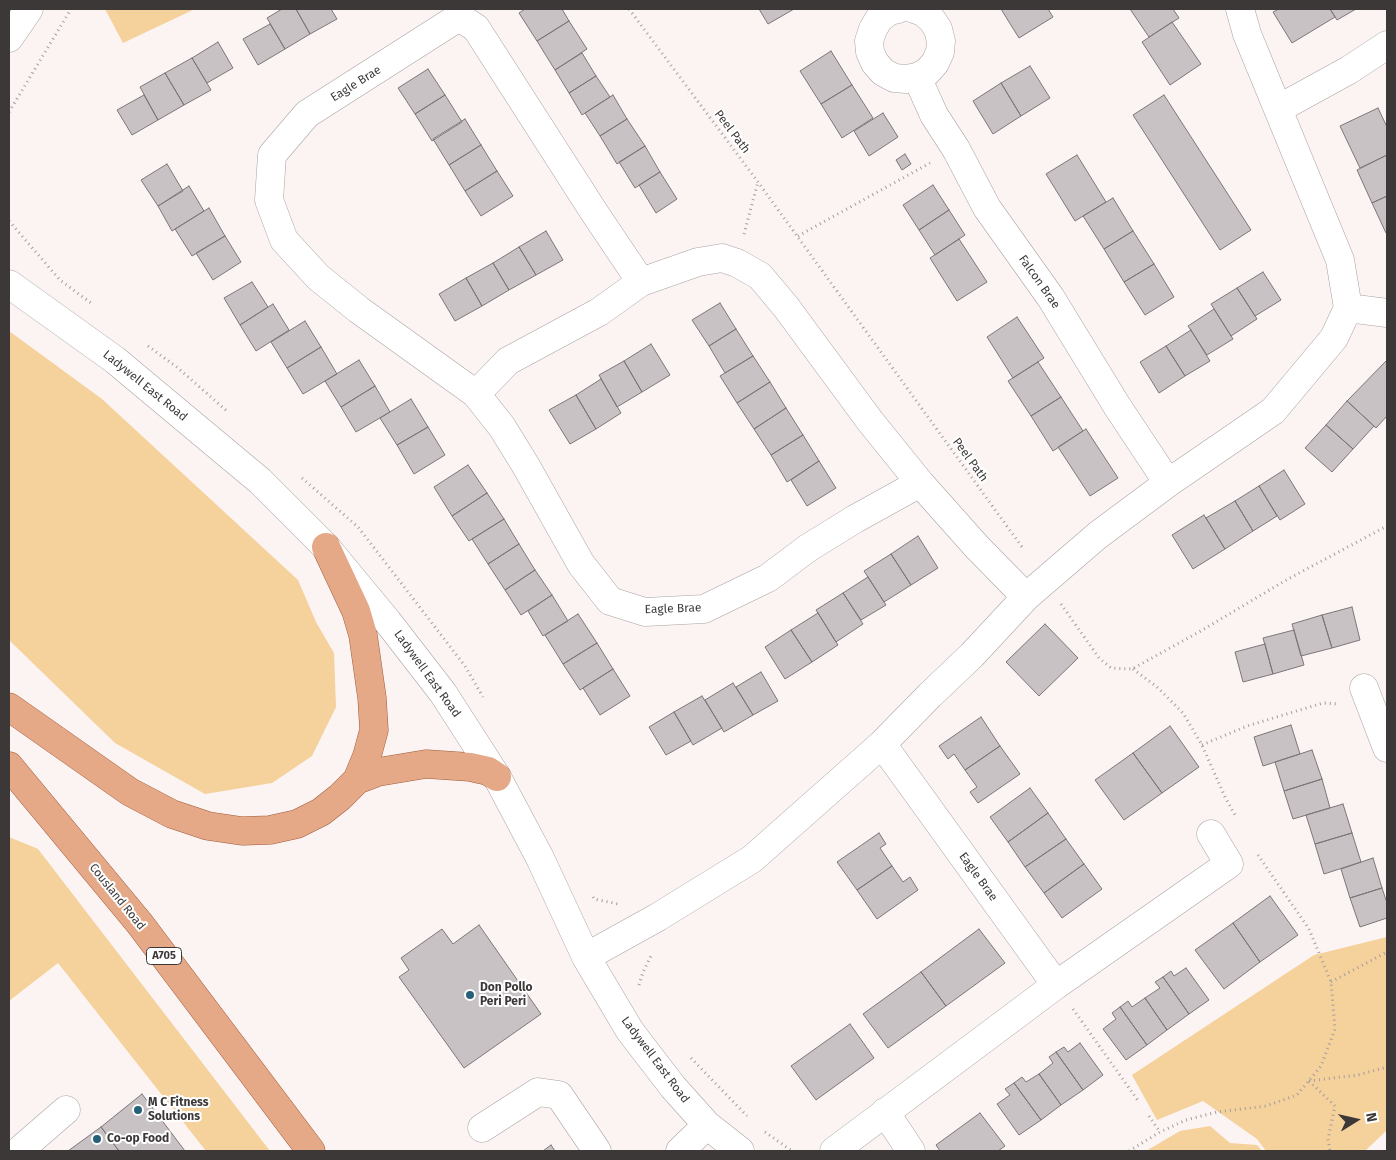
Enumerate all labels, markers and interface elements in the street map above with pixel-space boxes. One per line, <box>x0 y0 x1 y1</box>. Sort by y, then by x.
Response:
street label: Eagle Brae <box>328 63 384 105</box>
street label: Peel Path <box>711 107 753 157</box>
street label: Falcon Brae <box>1015 252 1063 312</box>
street label: Ladywell East Road <box>100 348 190 424</box>
street label: Peel Path <box>949 435 991 485</box>
street label: Eagle Brae <box>644 601 702 617</box>
street label: Ladywell East Road <box>391 628 463 720</box>
street label: Eagle Brae <box>956 850 1000 904</box>
street label: Cousland Road <box>86 861 148 933</box>
road number: A705 <box>146 948 182 964</box>
place label: Don Pollo Peri Peri <box>480 981 533 1009</box>
marker: Don Pollo Peri Peri <box>464 989 476 1001</box>
street label: Ladywell East Road <box>618 1014 692 1106</box>
north arrow <box>1331 1095 1381 1145</box>
place label: M C Fitness Solutions <box>148 1096 209 1124</box>
marker: M C Fitness Solutions <box>132 1104 144 1116</box>
text: N <box>1362 1111 1380 1123</box>
place label: Co-op Food <box>107 1132 169 1146</box>
marker: Co-op Food <box>91 1133 103 1145</box>

